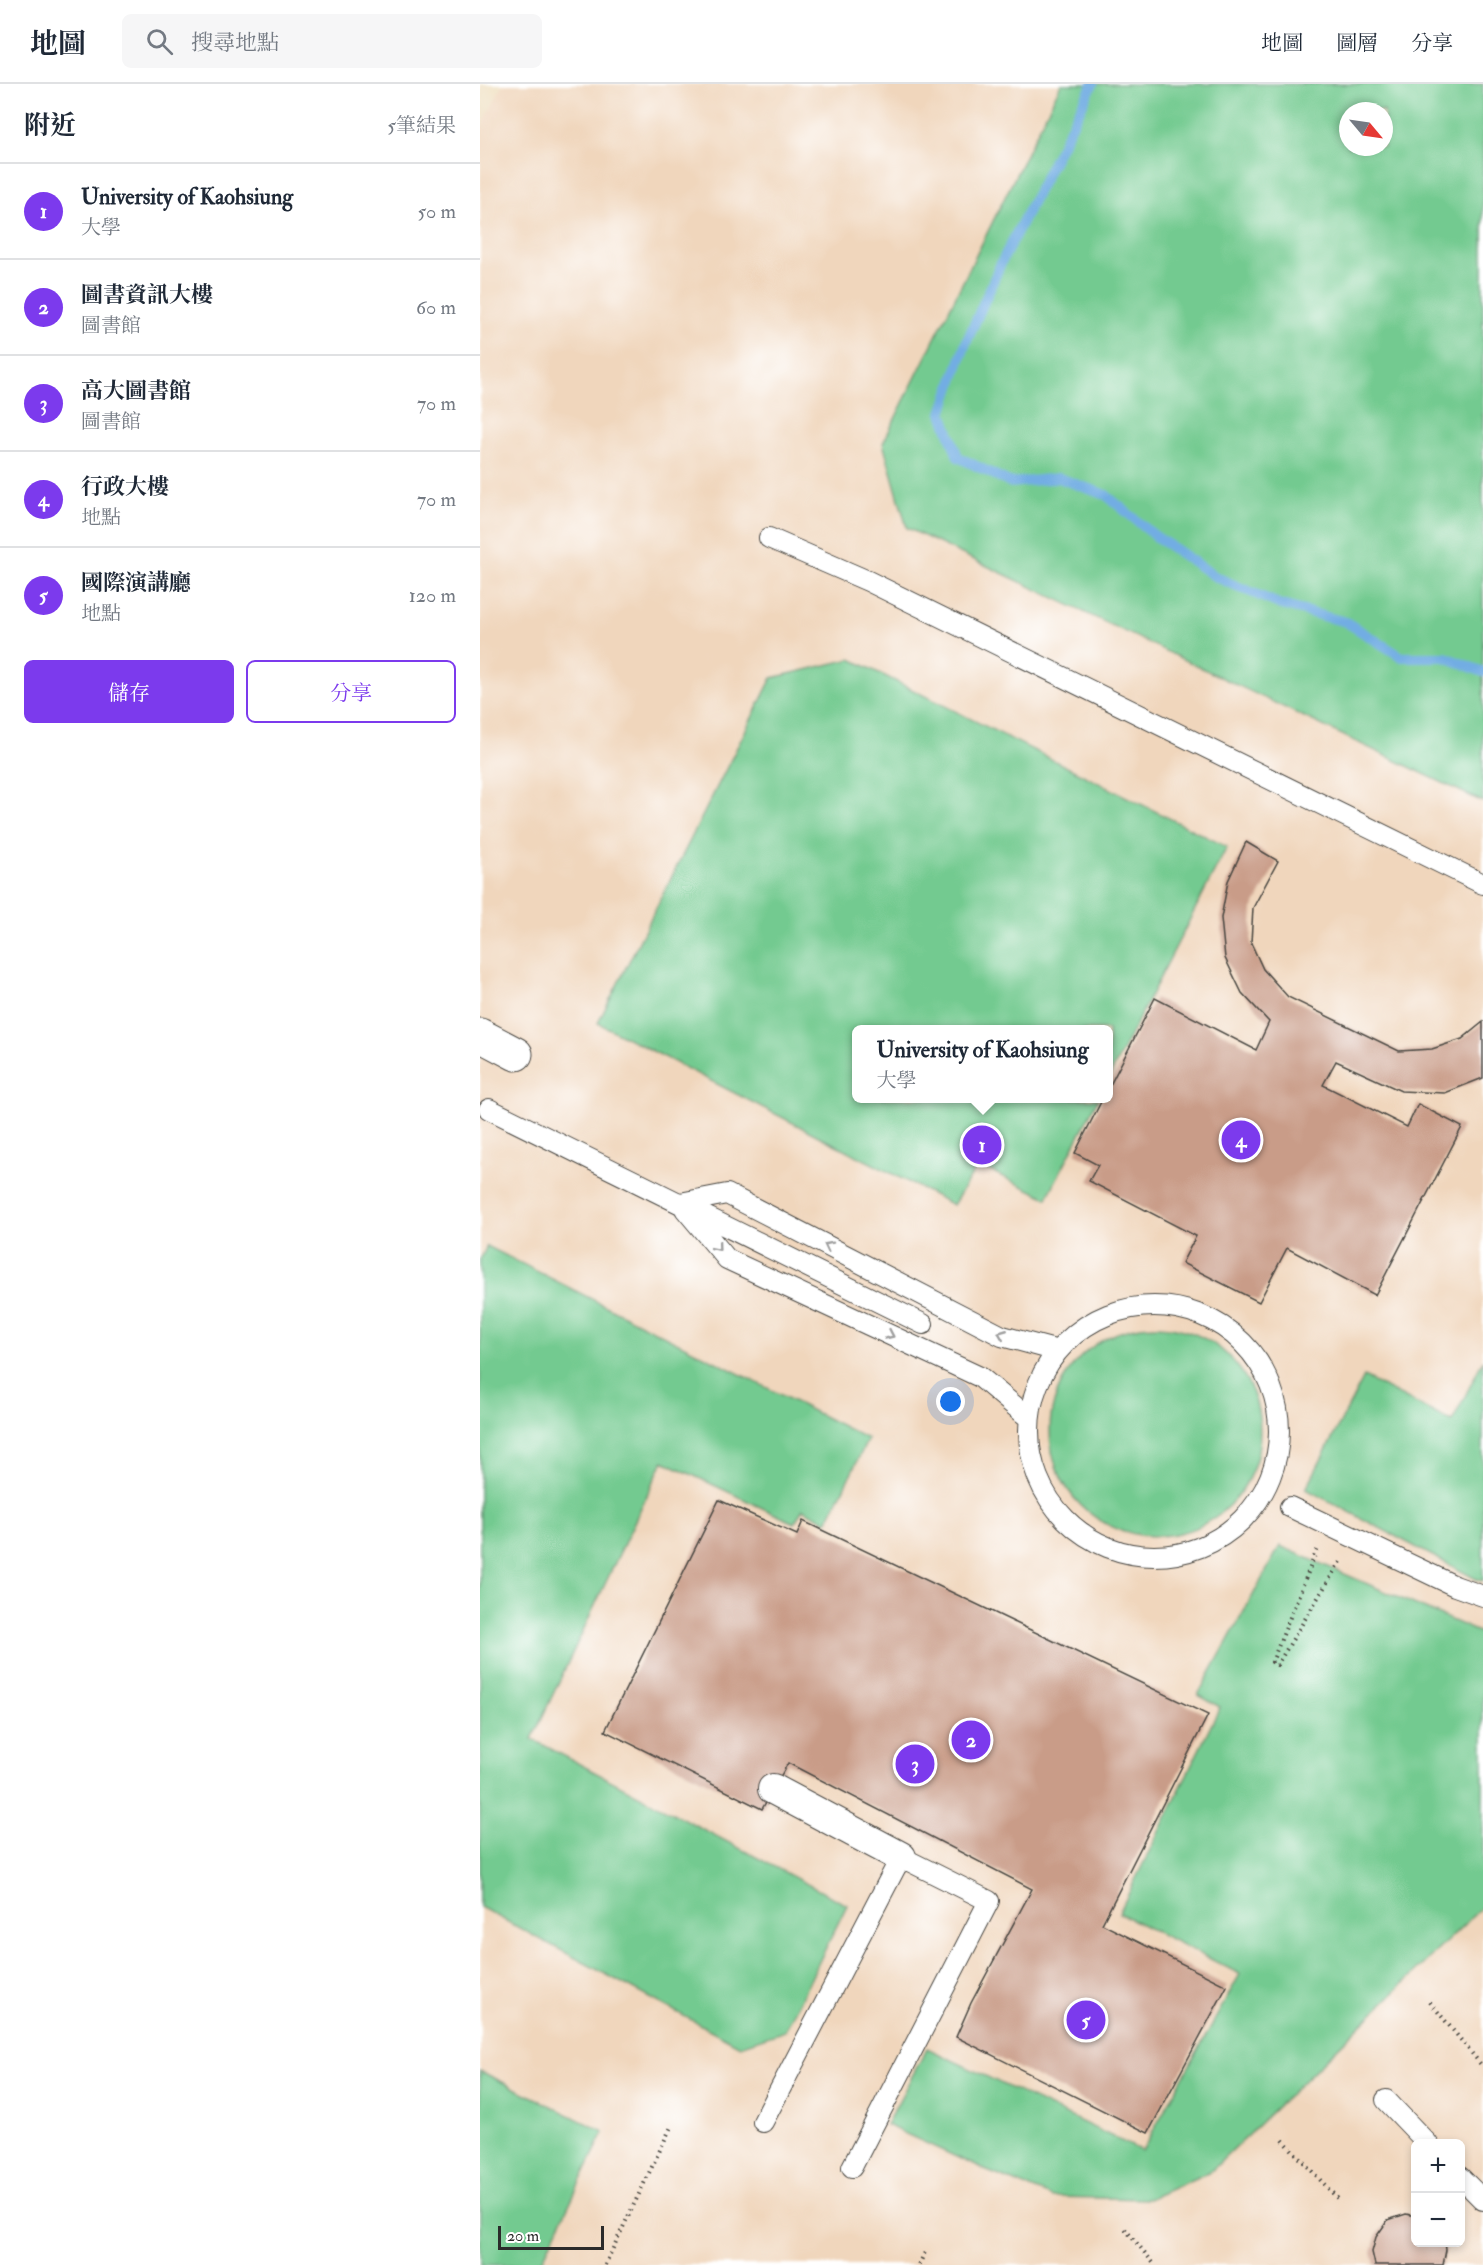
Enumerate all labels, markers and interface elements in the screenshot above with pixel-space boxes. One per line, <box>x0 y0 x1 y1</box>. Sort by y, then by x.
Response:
search box <box>122 14 542 68</box>
icon: search <box>143 25 176 58</box>
text: 地圖 <box>30 27 86 62</box>
text: 搜尋地點 <box>191 29 279 57</box>
text: 地圖 <box>1261 30 1303 57</box>
text: 圖層 <box>1336 30 1378 57</box>
text: 分享 <box>1411 30 1453 57</box>
north arrow <box>1339 102 1393 156</box>
text: 附近 <box>24 110 76 142</box>
text: 5筆結果 <box>387 113 456 138</box>
text: University of Kaohsiung <box>81 183 293 211</box>
text: 1 <box>40 199 47 224</box>
text: 50 m <box>417 199 456 224</box>
text: 大學 <box>81 215 121 240</box>
text: 圖書資訊大樓 <box>81 281 213 309</box>
text: 2 <box>38 295 49 320</box>
text: 60 m <box>416 295 456 320</box>
text: 圖書館 <box>81 313 141 338</box>
text: 高大圖書館 <box>81 377 191 405</box>
text: 3 <box>40 391 47 416</box>
text: 70 m <box>417 391 456 416</box>
text: 圖書館 <box>81 409 141 434</box>
text: 行政大樓 <box>81 473 169 501</box>
text: 4 <box>38 487 49 512</box>
text: 70 m <box>417 487 456 512</box>
text: 地點 <box>81 505 121 530</box>
text: 國際演講廳 <box>81 569 191 597</box>
text: 5 <box>39 583 48 608</box>
text: 120 m <box>409 583 456 608</box>
text: 地點 <box>81 601 121 626</box>
button: 儲存 <box>24 660 234 723</box>
button: 分享 <box>246 660 456 723</box>
popup <box>852 1025 1113 1103</box>
text: University of Kaohsiung <box>876 1036 1089 1064</box>
text: 大學 <box>876 1068 916 1093</box>
pin: 4 <box>1222 1118 1260 1162</box>
pin: 1 <box>962 1122 1002 1168</box>
one-way arrow <box>710 1240 721 1251</box>
one-way arrow <box>824 1242 834 1253</box>
one-way arrow <box>884 1327 895 1339</box>
one-way arrow <box>997 1329 1008 1341</box>
your location <box>936 1387 965 1416</box>
pin: 2 <box>952 1718 990 1762</box>
pin: 3 <box>896 1742 934 1786</box>
pin: 5 <box>1066 1998 1106 2042</box>
map controls <box>1411 2139 1465 2247</box>
button: + <box>1411 2139 1465 2193</box>
button: − <box>1411 2193 1465 2247</box>
scale bar <box>498 2223 604 2250</box>
text: 20 m <box>507 2226 539 2246</box>

